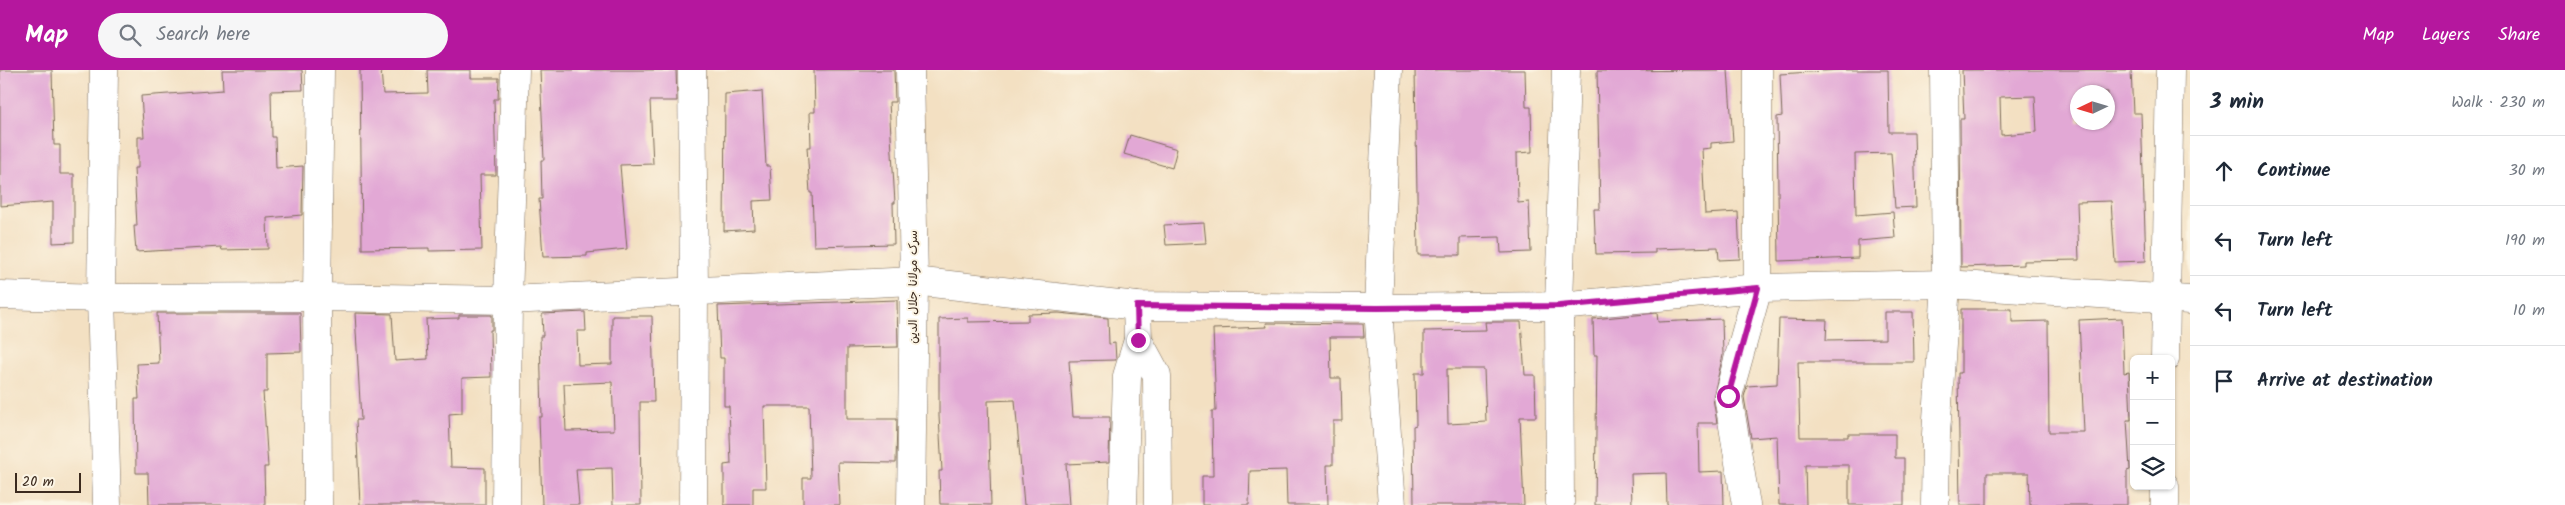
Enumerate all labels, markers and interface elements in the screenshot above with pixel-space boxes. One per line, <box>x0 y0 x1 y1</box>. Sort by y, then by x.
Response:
search box <box>98 13 448 58</box>
text: Map <box>25 16 68 55</box>
text: Search here <box>156 20 250 50</box>
icon: search <box>116 21 144 49</box>
text: Map <box>2363 21 2394 50</box>
text: Layers <box>2422 21 2470 50</box>
text: Share <box>2498 21 2540 50</box>
north arrow <box>2070 85 2115 130</box>
text: 3 min <box>2210 86 2264 119</box>
text: Walk · 230 m <box>2451 90 2545 115</box>
text: Continue <box>2257 156 2330 186</box>
icon: ahead <box>2210 157 2238 185</box>
text: 30 m <box>2509 158 2545 183</box>
text: Turn left <box>2257 226 2332 256</box>
icon: left <box>2210 227 2238 255</box>
text: 190 m <box>2505 228 2545 253</box>
street label: سرک مولانا جلال الدین <box>904 230 923 344</box>
text: Turn left <box>2257 296 2332 326</box>
icon: left <box>2210 297 2238 325</box>
text: 10 m <box>2513 298 2545 323</box>
route end <box>1127 329 1150 352</box>
map controls <box>2130 355 2175 490</box>
button: + <box>2130 355 2175 400</box>
text: Arrive at destination <box>2257 366 2433 396</box>
icon: arrive <box>2210 367 2238 395</box>
route start <box>1717 385 1740 408</box>
button: − <box>2130 400 2175 445</box>
button: layers <box>2130 445 2175 490</box>
scale bar <box>15 470 81 493</box>
text: 20 m <box>22 471 54 493</box>

